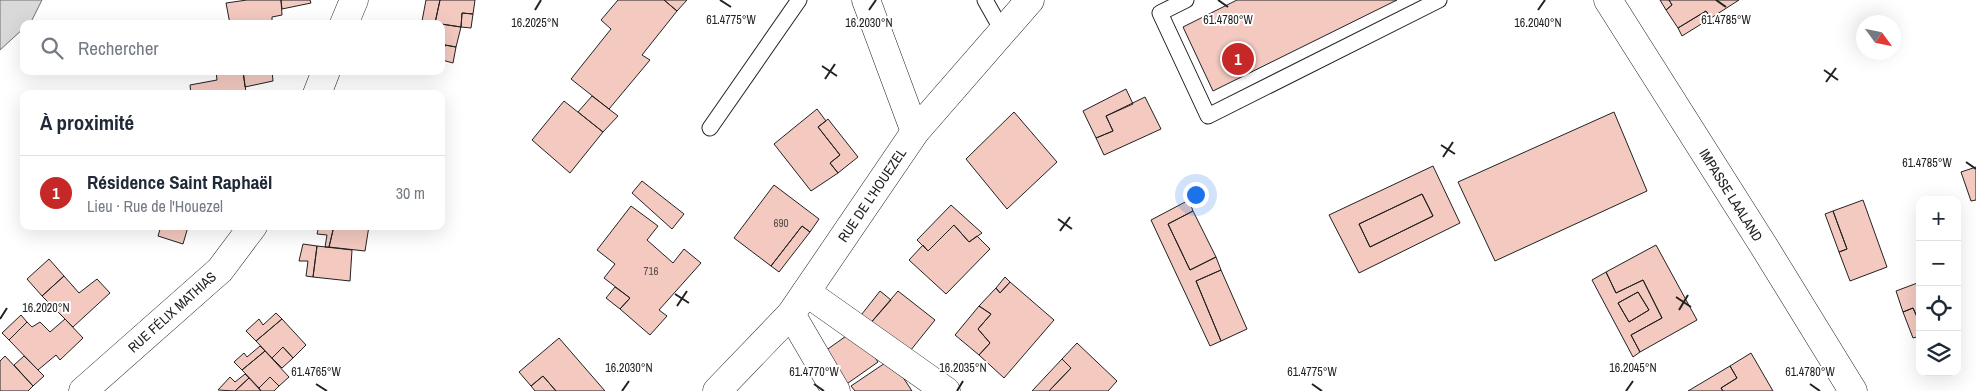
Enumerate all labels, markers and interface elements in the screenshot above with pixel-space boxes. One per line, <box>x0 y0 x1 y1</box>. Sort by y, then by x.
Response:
text: 61.4775°W <box>706 12 757 28</box>
text: 61.4780°W <box>1203 12 1254 28</box>
text: 61.4785°W <box>1701 12 1752 28</box>
text: 16.2025°N <box>511 15 559 31</box>
text: 16.2030°N <box>845 15 893 31</box>
text: 16.2040°N <box>1514 15 1562 31</box>
north arrow <box>1856 15 1901 60</box>
search box <box>20 20 445 75</box>
icon: search <box>38 34 66 62</box>
text: Rechercher <box>78 35 159 61</box>
pin: 1 <box>1222 40 1254 78</box>
text: À proximité <box>40 108 134 137</box>
street label: RUE DE L'HOUEZEL <box>834 144 910 245</box>
street label: IMPASSE LAALAND <box>1695 145 1767 245</box>
text: 61.4785°W <box>1902 155 1953 171</box>
text: Résidence Saint Raphaël <box>87 169 272 195</box>
text: 1 <box>52 182 60 204</box>
text: 30 m <box>396 182 425 204</box>
your location <box>1183 182 1209 208</box>
text: Lieu · Rue de l'Houezel <box>87 195 223 217</box>
map controls <box>1916 196 1961 376</box>
button: + <box>1916 196 1961 241</box>
house number: 690 <box>773 216 789 230</box>
button: − <box>1916 241 1961 286</box>
house number: 716 <box>643 264 659 278</box>
street label: RUE FÉLIX MATHIAS <box>124 267 220 356</box>
button: locate <box>1916 286 1961 331</box>
text: 16.2020°N <box>22 300 70 316</box>
button: layers <box>1916 331 1961 376</box>
text: 16.2030°N <box>605 360 653 376</box>
text: 16.2035°N <box>939 360 987 376</box>
text: 16.2045°N <box>1609 360 1657 376</box>
text: 61.4765°W <box>291 364 342 380</box>
text: 61.4770°W <box>789 364 840 380</box>
text: 61.4775°W <box>1287 364 1338 380</box>
text: 61.4780°W <box>1785 364 1836 380</box>

